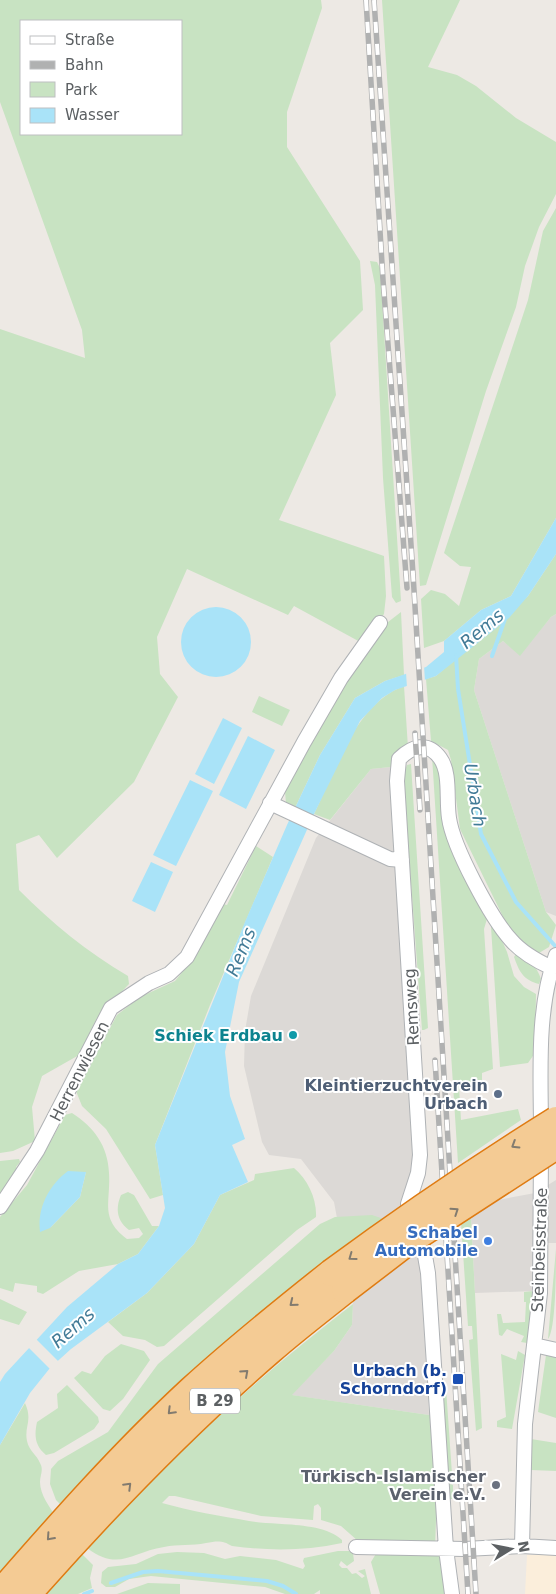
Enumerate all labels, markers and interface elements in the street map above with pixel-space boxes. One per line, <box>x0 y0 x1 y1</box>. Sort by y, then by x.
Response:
legend <box>20 20 182 135</box>
text: Straße <box>65 31 114 49</box>
text: Bahn <box>65 56 104 74</box>
text: Park <box>65 81 98 99</box>
text: Wasser <box>65 106 120 124</box>
water label: Rems <box>456 604 508 653</box>
water label: Urbach <box>460 762 491 828</box>
water label: Rems <box>221 924 260 979</box>
street label: Remsweg <box>400 968 423 1046</box>
street label: Herrenwiesen <box>46 1018 113 1125</box>
place label: Schiek Erdbau <box>154 1026 283 1045</box>
marker: Schiek Erdbau <box>287 1029 299 1041</box>
place label: Kleintierzuchtverein Urbach <box>304 1076 488 1113</box>
marker: Kleintierzuchtverein Urbach <box>492 1088 504 1100</box>
one-way arrow <box>511 1139 520 1149</box>
street label: Steinbeisstraße <box>528 1187 551 1313</box>
one-way arrow <box>449 1208 459 1217</box>
place label: Schabel Automobile <box>375 1223 478 1260</box>
marker: Schabel Automobile <box>482 1235 494 1247</box>
one-way arrow <box>349 1252 358 1260</box>
one-way arrow <box>290 1298 299 1306</box>
water label: Rems <box>47 1303 99 1352</box>
place label: Urbach (b. Schorndorf) <box>340 1361 447 1398</box>
one-way arrow <box>240 1370 249 1379</box>
marker: Urbach (b. Schorndorf) <box>451 1372 465 1386</box>
road number: B 29 <box>190 1388 240 1414</box>
one-way arrow <box>168 1405 177 1414</box>
place label: Türkisch-Islamischer Verein e.V. <box>301 1467 486 1504</box>
marker: Türkisch-Islamischer Verein e.V. <box>490 1479 502 1491</box>
one-way arrow <box>122 1483 131 1492</box>
north arrow <box>486 1524 536 1574</box>
one-way arrow <box>46 1531 55 1540</box>
text: N <box>515 1540 533 1554</box>

